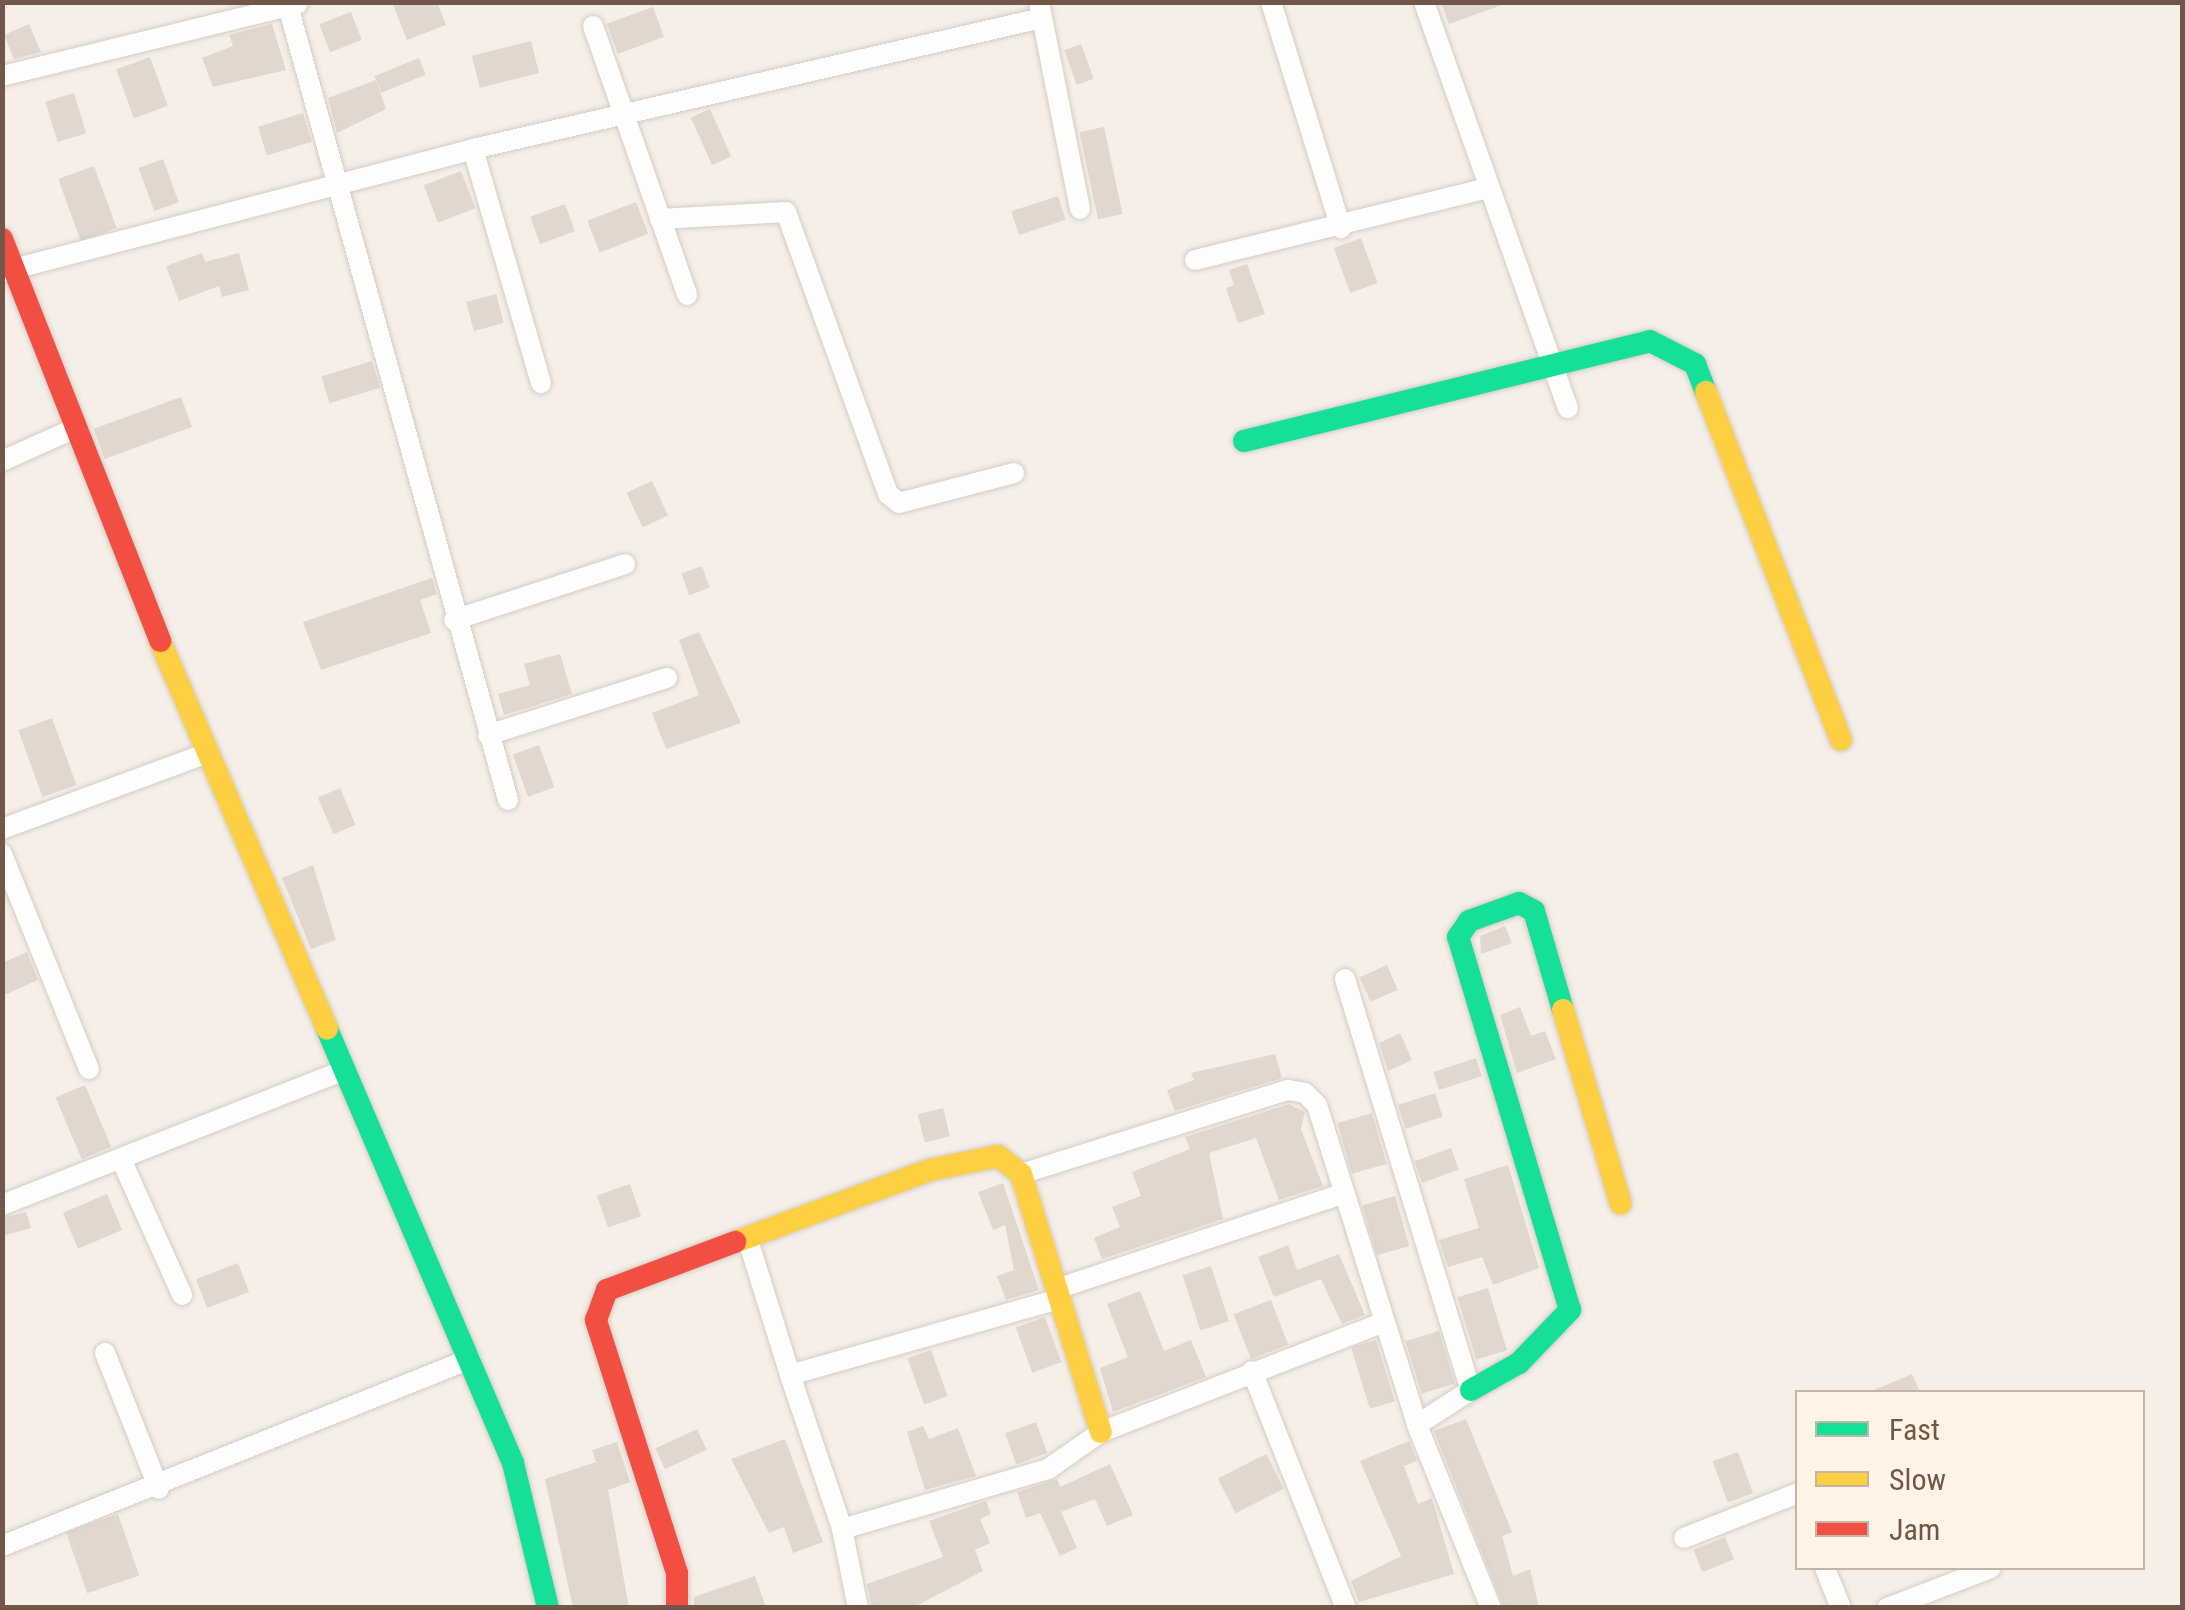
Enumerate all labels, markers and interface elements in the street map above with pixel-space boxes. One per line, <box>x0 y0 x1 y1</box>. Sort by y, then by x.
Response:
legend <box>1795 1390 2145 1570</box>
text: Fast <box>1889 1412 1940 1447</box>
text: Slow <box>1889 1462 1946 1497</box>
text: Jam <box>1889 1512 1940 1547</box>

